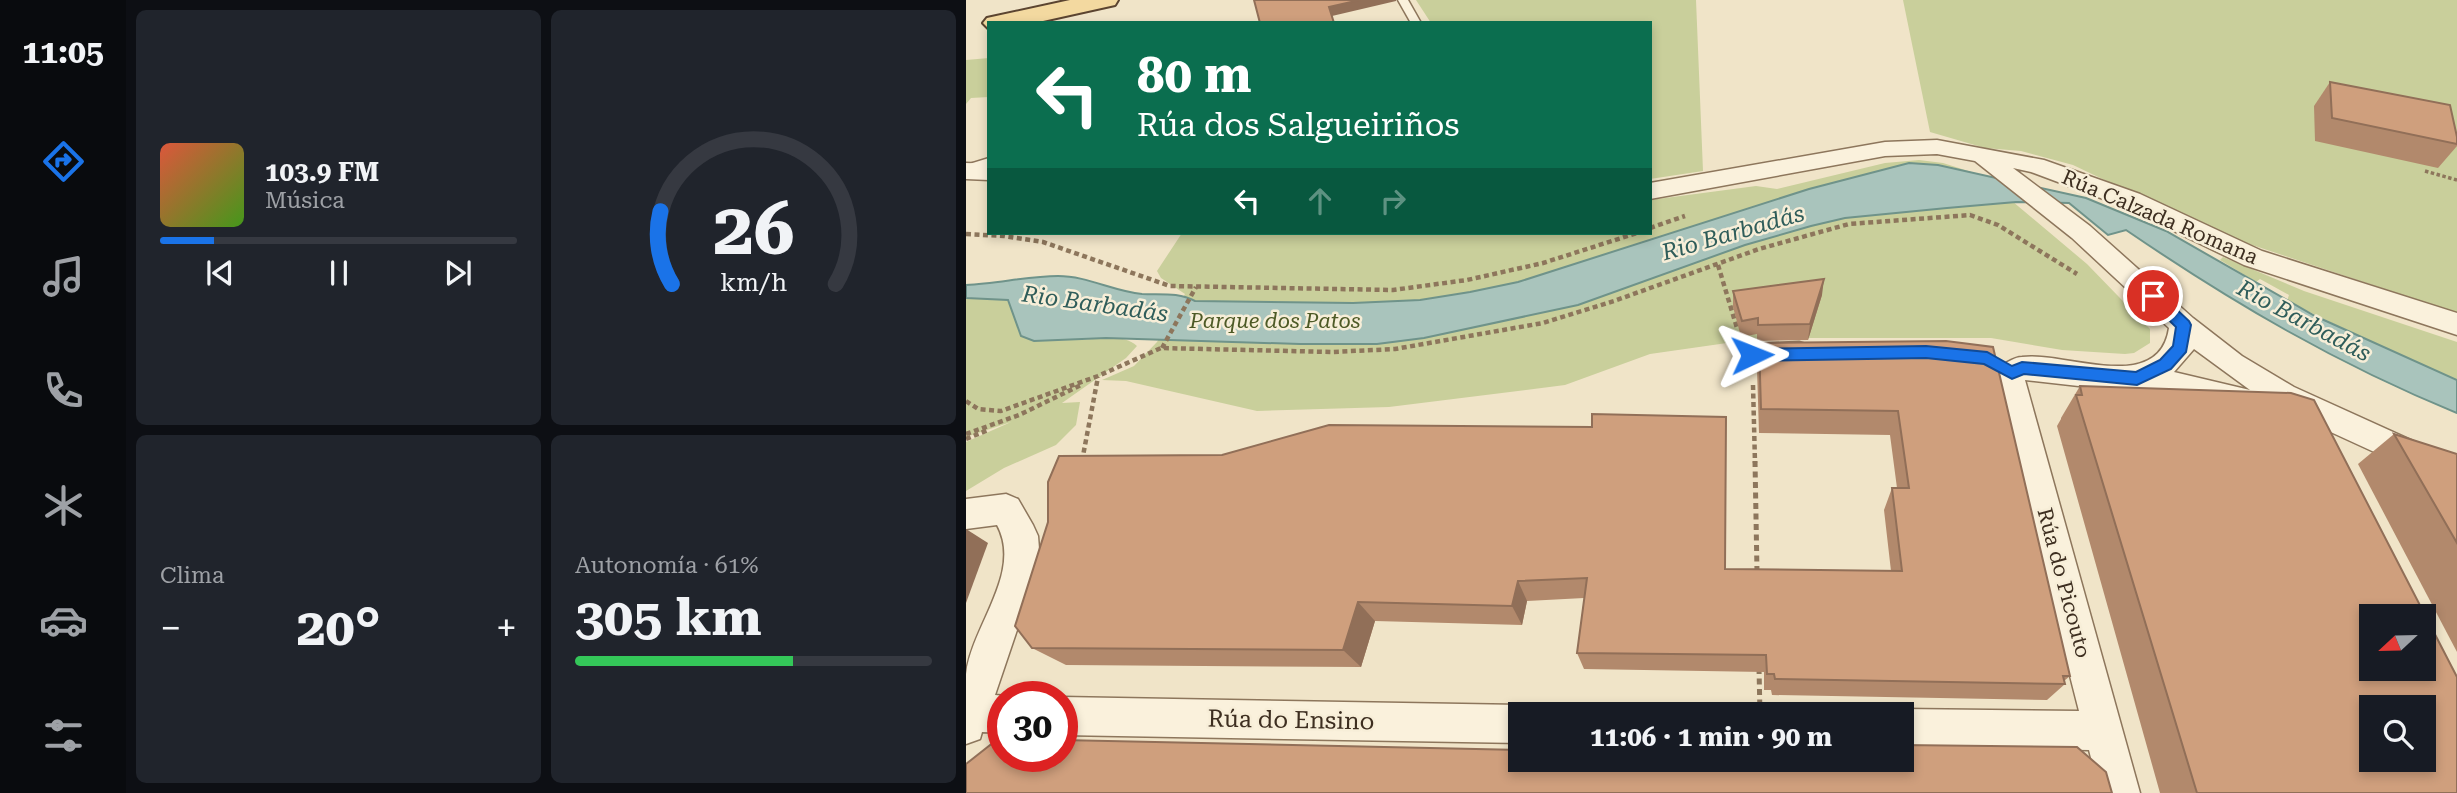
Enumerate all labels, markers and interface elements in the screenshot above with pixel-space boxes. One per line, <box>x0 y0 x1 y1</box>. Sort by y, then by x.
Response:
text: 11:05 <box>22 33 104 71</box>
text: 80 m <box>1137 47 1252 104</box>
icon: left <box>1022 49 1113 140</box>
text: Rúa dos Salgueiriños <box>1137 106 1460 144</box>
icon: directions <box>39 137 88 186</box>
text: 103.9 FM <box>265 157 379 187</box>
street label: Rúa Calzada Romana <box>2058 165 2262 269</box>
icon: left <box>1228 182 1266 220</box>
icon: ahead <box>1301 182 1339 220</box>
icon: right <box>1374 182 1412 220</box>
text: Música <box>265 187 345 214</box>
text: 26 <box>713 187 794 272</box>
water label: Rio Barbadás <box>1658 200 1807 267</box>
icon: music <box>39 252 88 301</box>
icon: previous <box>201 254 239 292</box>
icon: pause <box>320 254 358 292</box>
icon: next <box>439 254 477 292</box>
pin <box>2123 266 2183 326</box>
text: km/h <box>720 268 787 297</box>
water label: Rio Barbadás <box>2232 274 2375 367</box>
icon: arrive <box>2134 277 2172 315</box>
water label: Rio Barbadás <box>1019 280 1170 328</box>
park label: Parque dos Patos <box>1189 309 1361 333</box>
position arrow <box>1715 318 1789 392</box>
icon: phone <box>39 366 88 415</box>
icon: climate <box>39 481 88 530</box>
street label: Rúa do Picouto <box>2032 505 2096 661</box>
text: Autonomía · 61% <box>575 552 759 579</box>
text: Clima <box>160 562 224 589</box>
text: 305 km <box>575 587 762 648</box>
icon: car <box>39 596 88 645</box>
text: 20° <box>296 597 381 658</box>
north arrow <box>2359 604 2436 681</box>
map controls <box>2359 604 2436 772</box>
text: − <box>160 606 181 650</box>
text: + <box>496 606 517 650</box>
speed limit sign: 30 <box>987 681 1078 772</box>
button: search <box>2359 695 2436 772</box>
street label: Rúa do Ensino <box>1207 705 1375 735</box>
icon: filters <box>39 711 88 760</box>
text: 11:06 · 1 min · 90 m <box>1590 722 1832 752</box>

